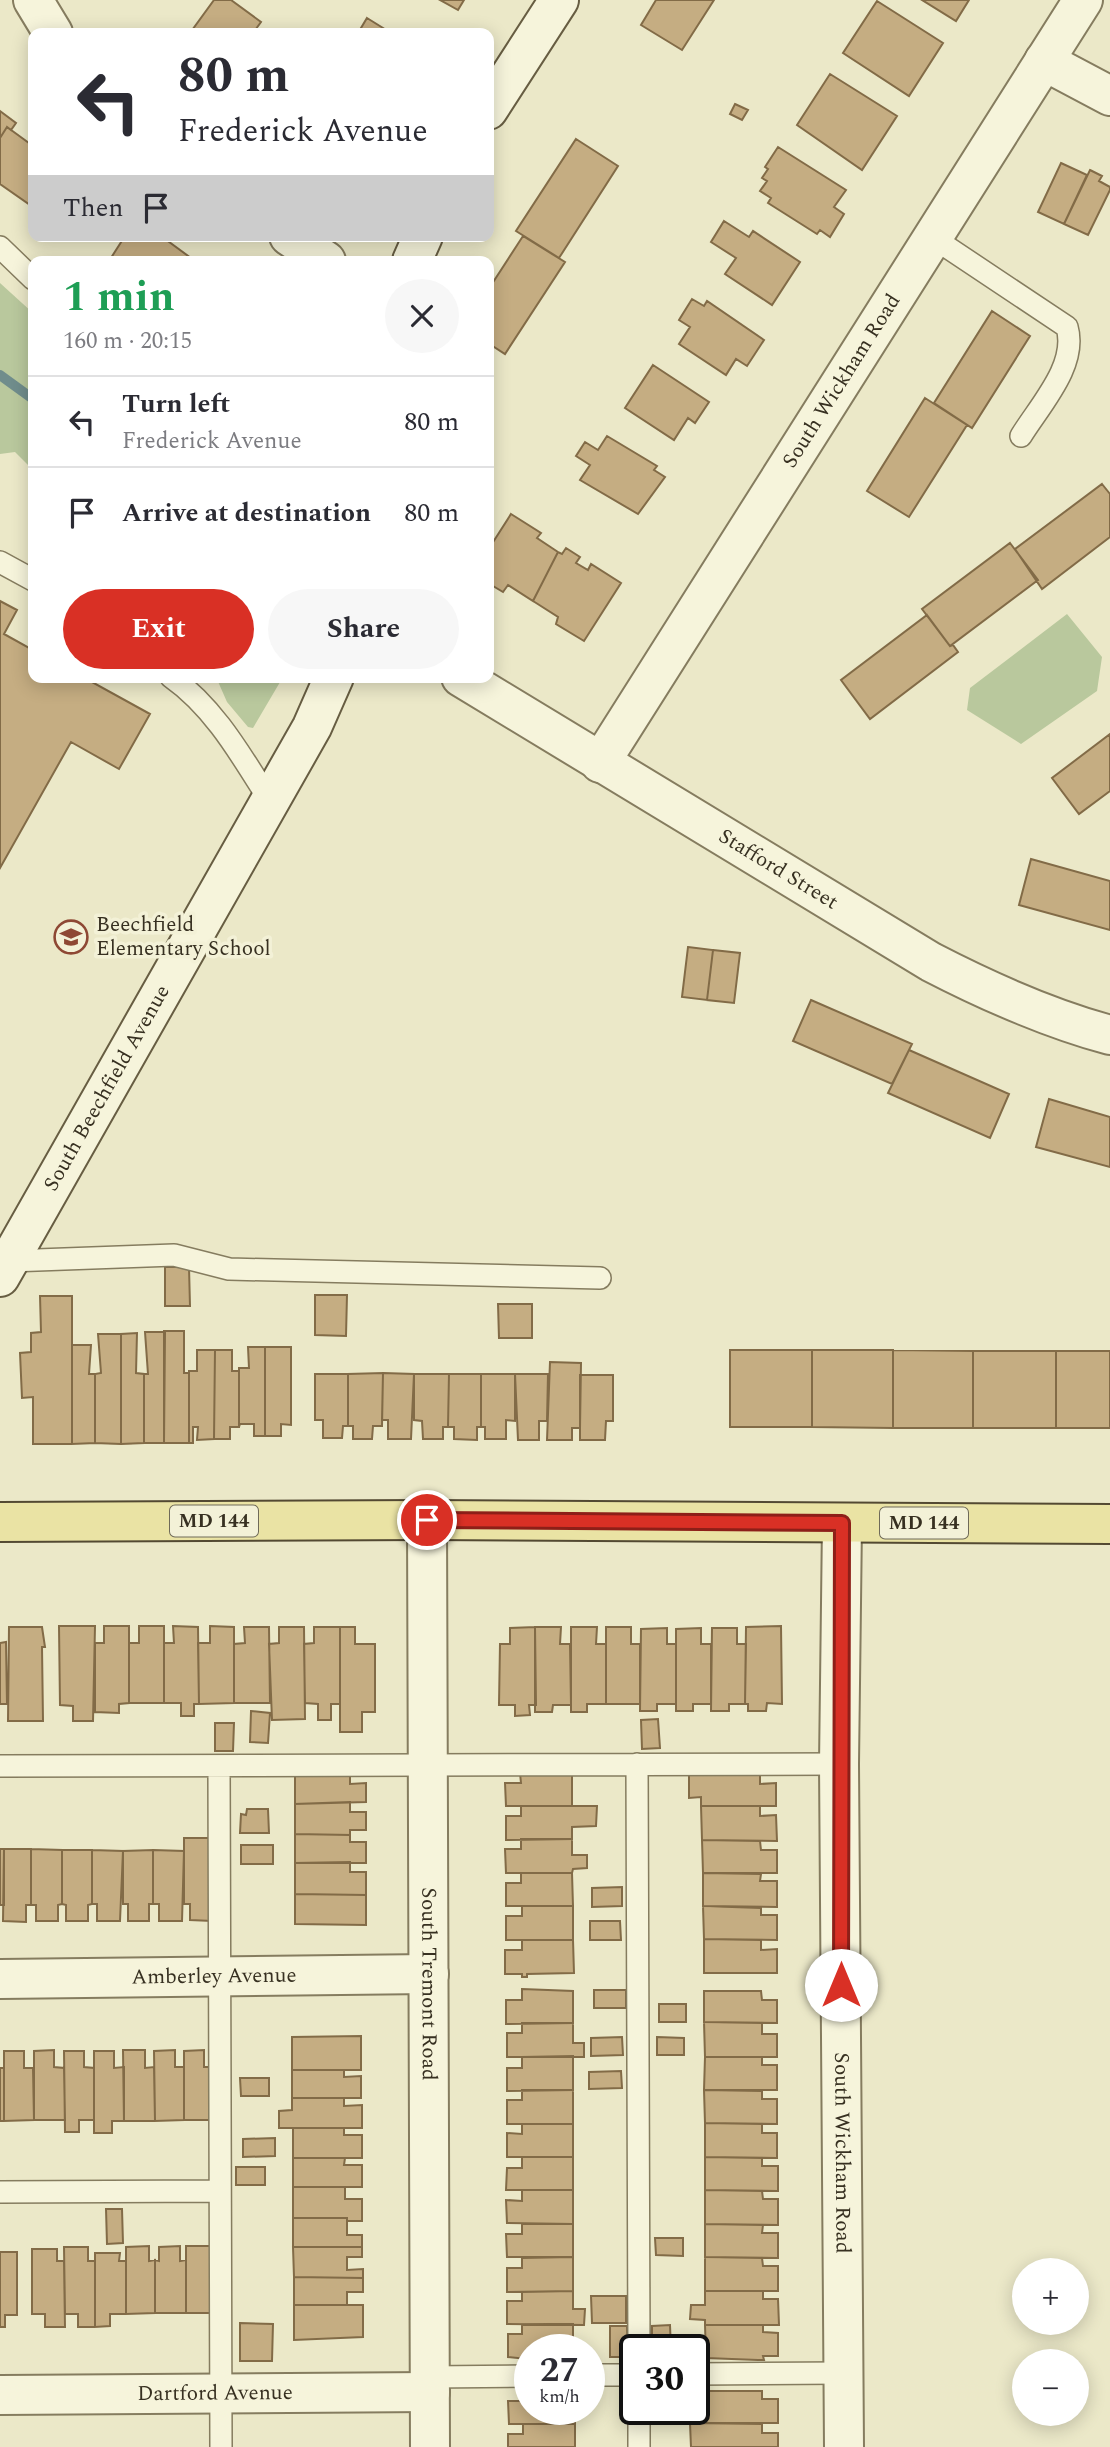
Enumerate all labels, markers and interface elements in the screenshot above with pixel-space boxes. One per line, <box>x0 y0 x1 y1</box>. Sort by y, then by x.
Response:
text: 80 m <box>178 39 289 114</box>
icon: left <box>63 56 154 147</box>
text: Frederick Avenue <box>178 107 428 156</box>
text: Then <box>63 188 123 228</box>
icon: arrive <box>137 189 175 227</box>
text: 1 min <box>63 266 175 329</box>
button: close <box>385 279 459 353</box>
street label: South Wickham Road <box>774 287 909 475</box>
text: 160 m · 20:15 <box>63 324 192 359</box>
text: Turn left <box>122 384 230 424</box>
text: 80 m <box>404 402 459 442</box>
icon: left <box>63 403 101 441</box>
text: Frederick Avenue <box>122 424 302 459</box>
text: Arrive at destination <box>122 493 371 533</box>
text: 80 m <box>404 493 459 533</box>
icon: arrive <box>63 494 101 532</box>
button: Exit <box>63 589 254 669</box>
button: Share <box>268 589 459 669</box>
street label: Stafford Street <box>712 821 844 918</box>
place label: Beechfield Elementary School <box>96 909 271 965</box>
school or university icon: Beechfield Elementary School <box>52 918 90 956</box>
street label: South Beechfield Avenue <box>36 979 178 1197</box>
pin <box>397 1490 457 1550</box>
icon: arrive <box>408 1501 446 1539</box>
road number: MD 144 <box>170 1506 258 1536</box>
road number: MD 144 <box>880 1508 968 1539</box>
street label: South Tremont Road <box>412 1887 445 2081</box>
position arrow <box>804 1948 878 2022</box>
street label: Amberley Avenue <box>131 1960 297 1993</box>
street label: South Wickham Road <box>825 2052 859 2254</box>
map controls <box>1012 2258 1089 2426</box>
button: + <box>1012 2258 1089 2335</box>
speed limit sign: 30 <box>619 2334 710 2425</box>
text: 27 <box>540 2344 579 2397</box>
button: − <box>1012 2349 1089 2426</box>
street label: Dartford Avenue <box>137 2377 293 2410</box>
text: km/h <box>539 2383 580 2410</box>

